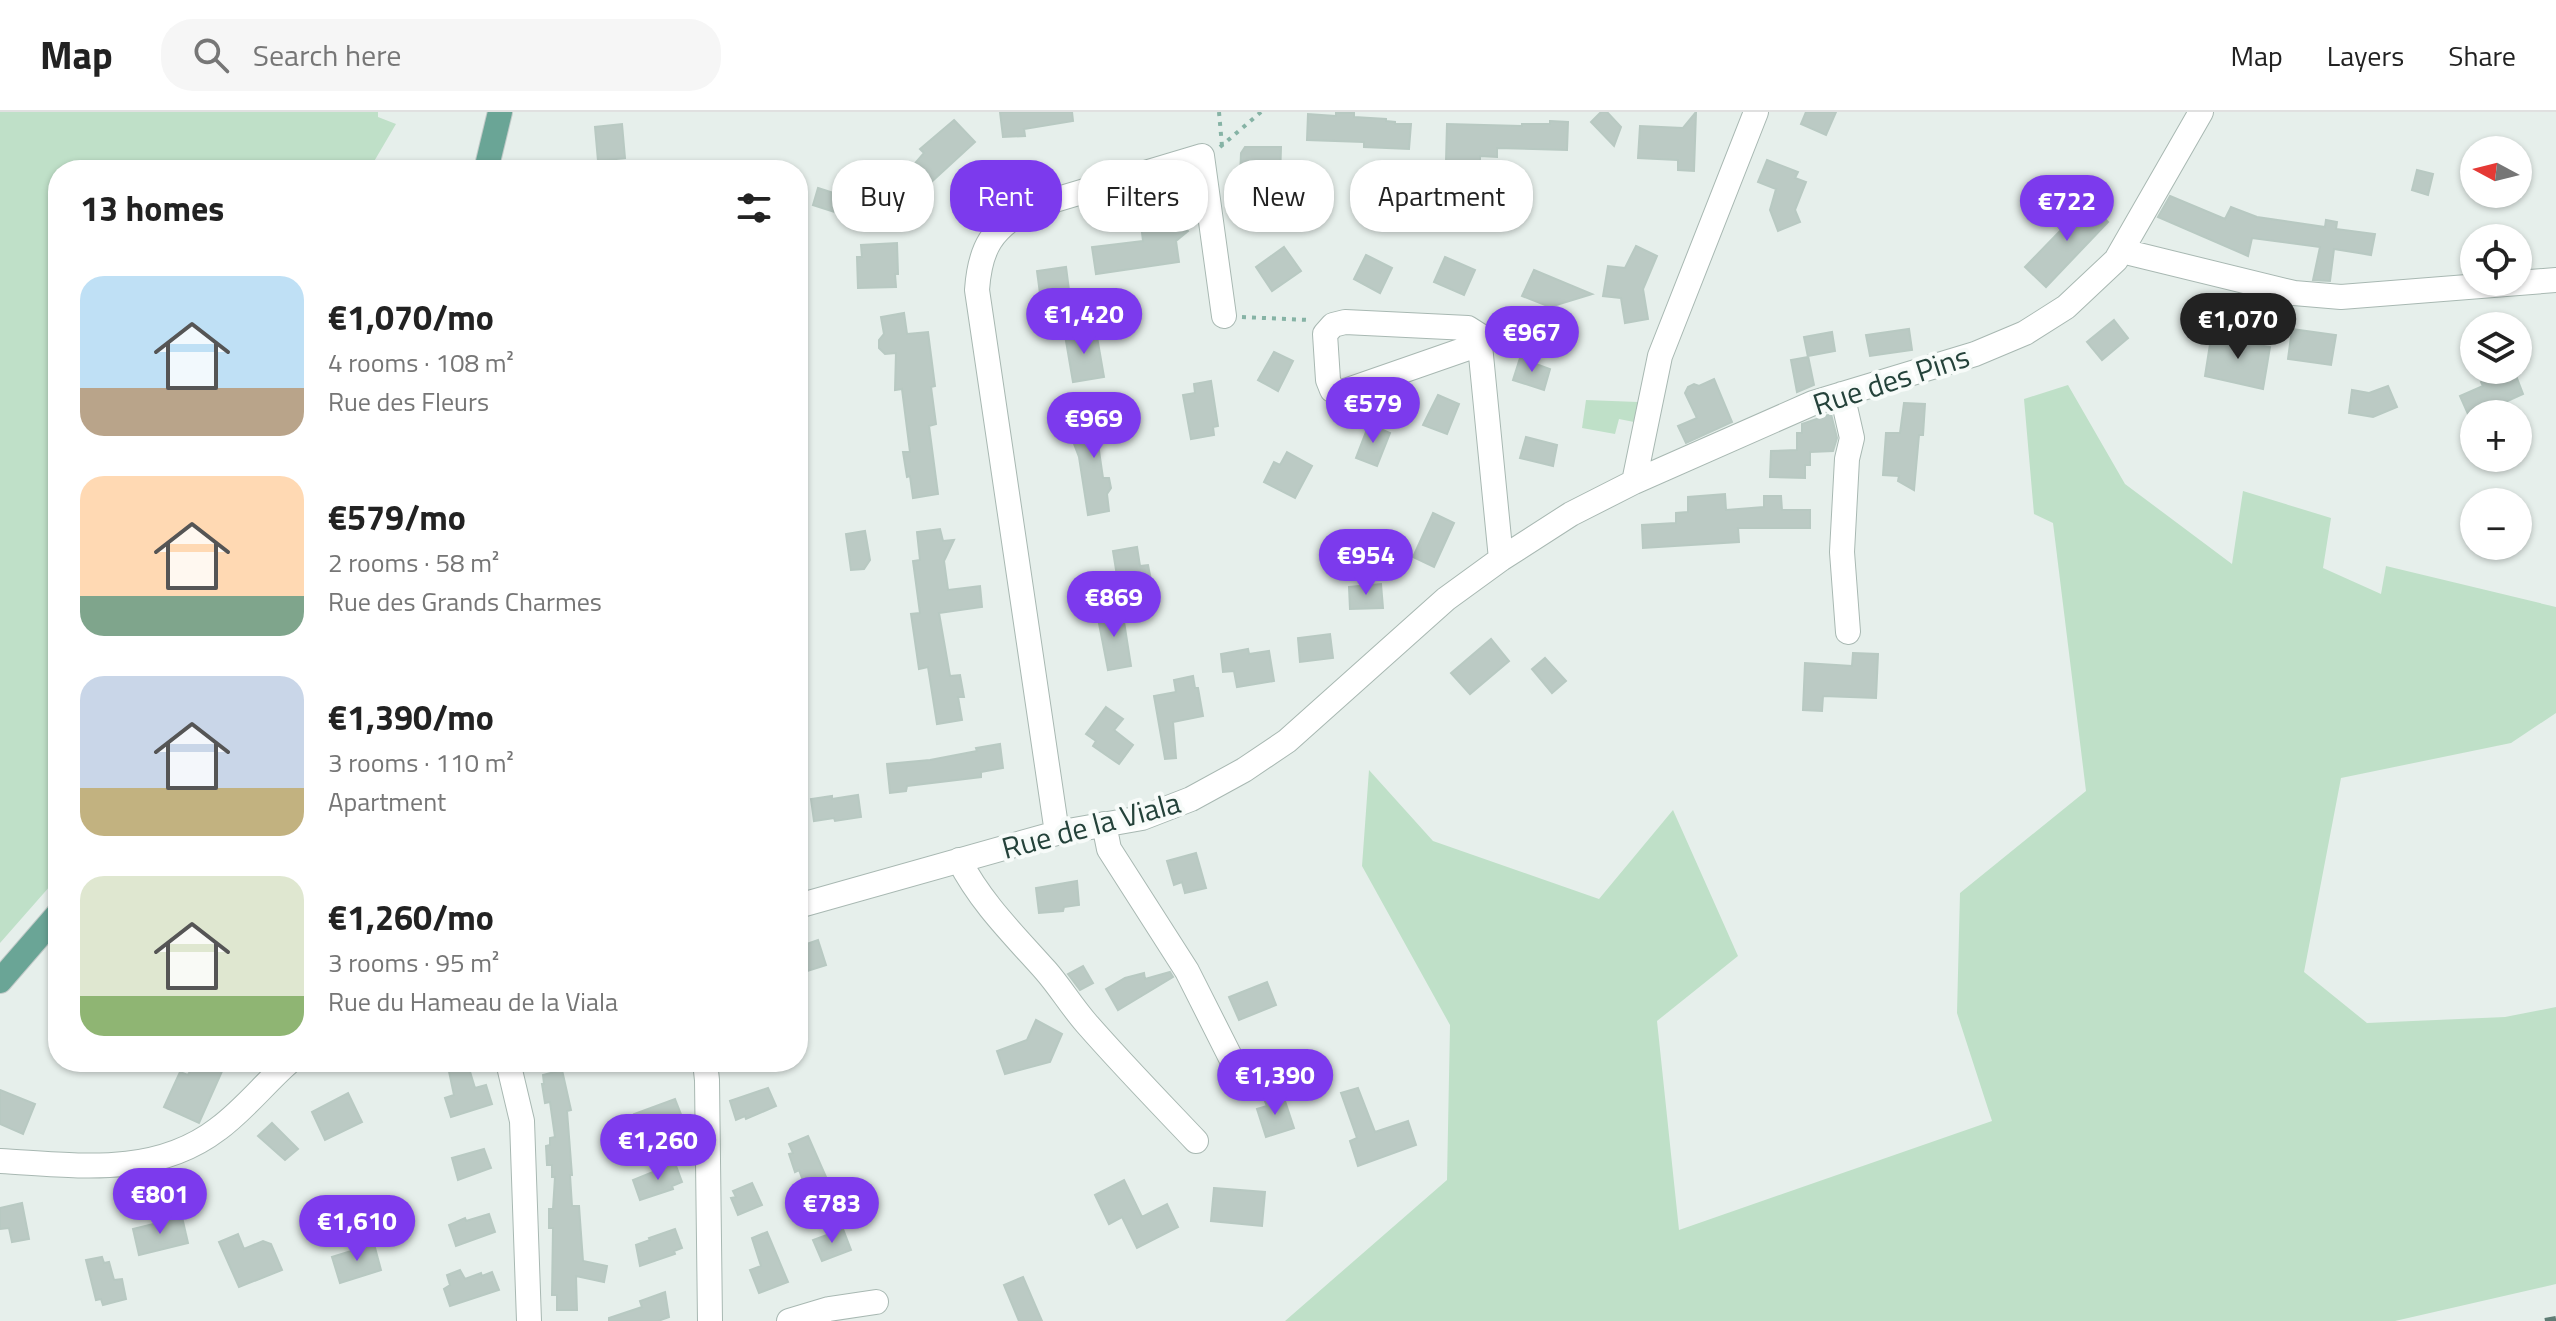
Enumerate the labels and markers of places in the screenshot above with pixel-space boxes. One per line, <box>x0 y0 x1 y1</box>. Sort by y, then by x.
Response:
pin: €722 <box>2020 175 2114 243</box>
pin: €1,420 <box>1019 288 1149 356</box>
pin: €1,070 <box>2173 293 2303 361</box>
pin: €967 <box>1485 306 1579 374</box>
pin: €579 <box>1326 377 1420 445</box>
pin: €969 <box>1047 392 1141 460</box>
pin: €954 <box>1319 529 1413 597</box>
pin: €869 <box>1067 571 1161 639</box>
pin: €1,390 <box>1210 1049 1340 1117</box>
pin: €1,260 <box>593 1114 723 1182</box>
pin: €801 <box>113 1168 207 1236</box>
pin: €783 <box>785 1177 879 1245</box>
pin: €1,610 <box>292 1195 422 1263</box>

